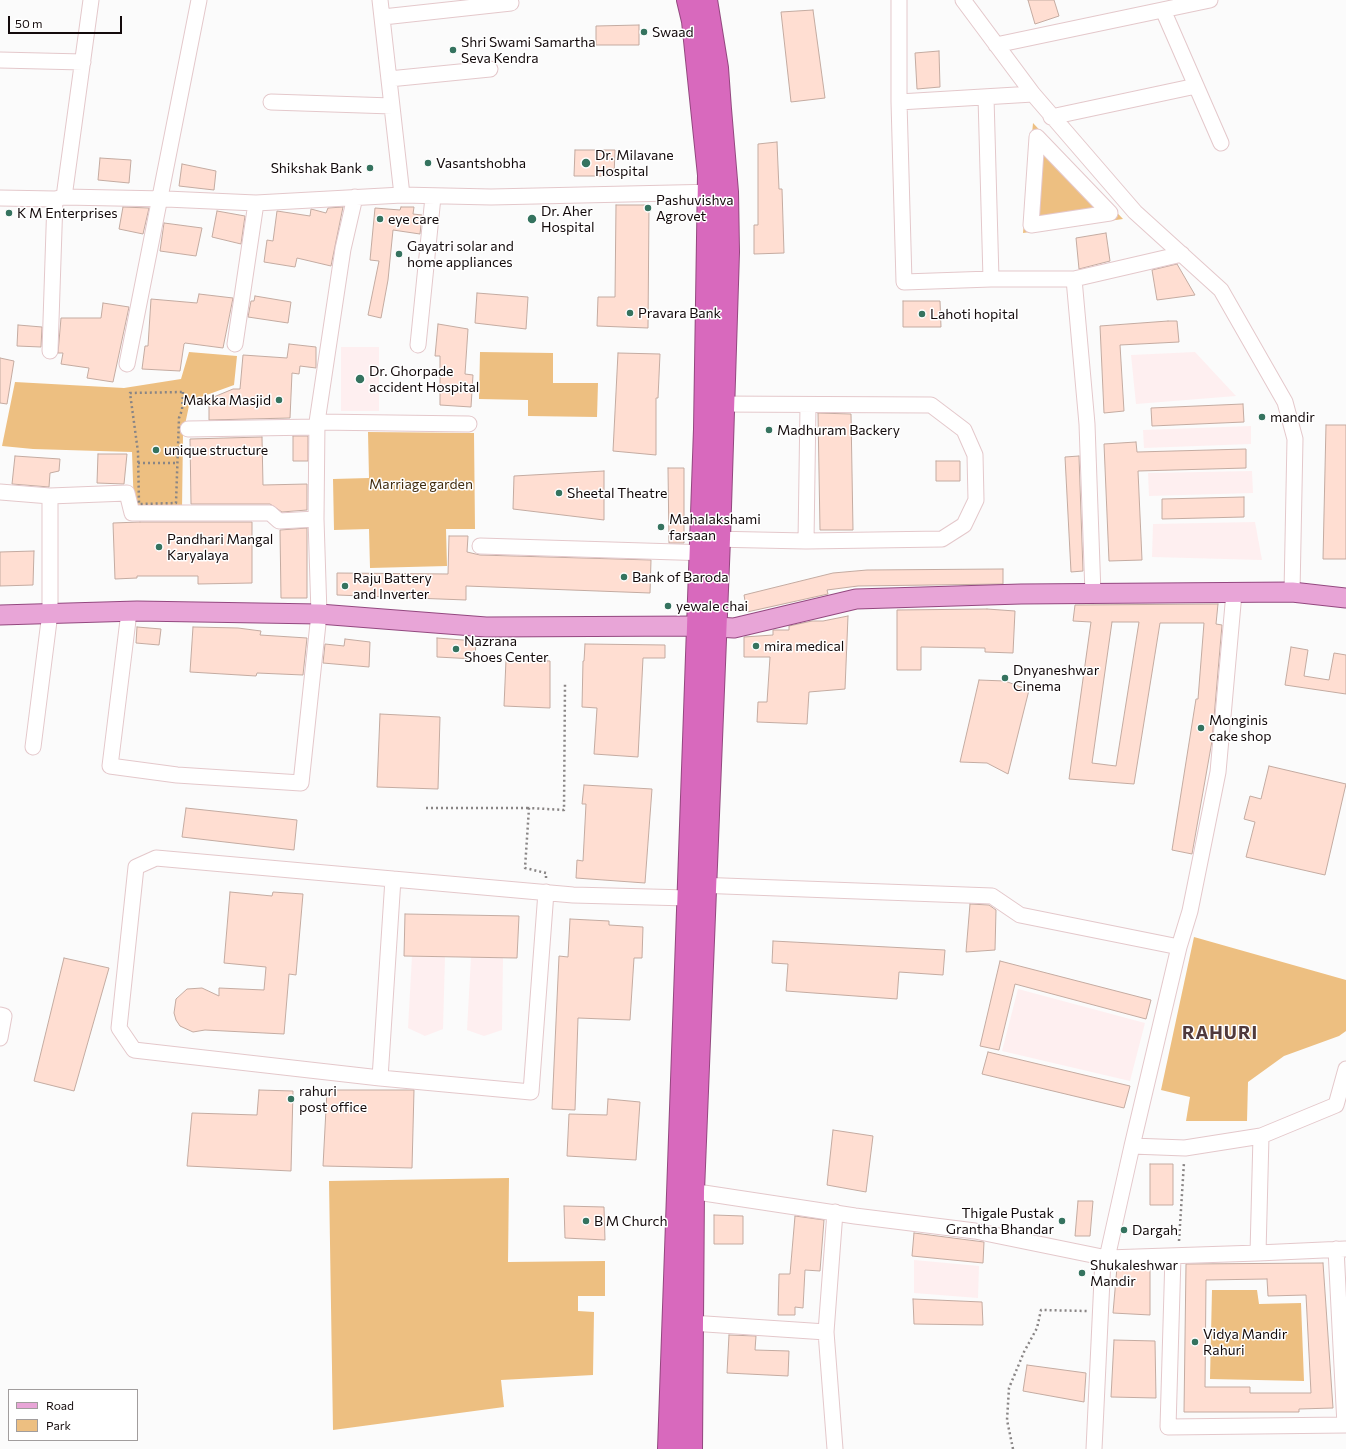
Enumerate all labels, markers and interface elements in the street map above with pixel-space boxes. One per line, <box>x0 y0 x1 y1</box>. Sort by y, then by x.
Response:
scale bar <box>10 8 124 34</box>
text: 50 m <box>15 16 43 30</box>
place label: Swaad <box>652 24 694 40</box>
marker: Swaad <box>639 27 649 37</box>
place label: Shri Swami Samartha Seva Kendra <box>461 34 596 66</box>
marker: Shri Swami Samartha Seva Kendra <box>448 45 458 55</box>
place label: Dr. Milavane Hospital <box>595 147 674 180</box>
place label: Vasantshobha <box>436 155 526 171</box>
marker: Dr. Milavane Hospital <box>580 157 592 169</box>
marker: Vasantshobha <box>423 158 433 168</box>
place label: Shikshak Bank <box>271 160 362 176</box>
marker: Shikshak Bank <box>365 163 375 173</box>
place label: Pashuvishva Agrovet <box>656 192 734 224</box>
place label: Dr. Aher Hospital <box>541 203 595 236</box>
marker: Pashuvishva Agrovet <box>643 203 653 213</box>
place label: K M Enterprises <box>17 205 118 221</box>
marker: K M Enterprises <box>4 208 14 218</box>
place label: eye care <box>388 211 439 227</box>
marker: Dr. Aher Hospital <box>526 213 538 225</box>
marker: eye care <box>375 214 385 224</box>
place label: Gayatri solar and home appliances <box>407 238 514 270</box>
marker: Gayatri solar and home appliances <box>394 249 404 259</box>
place label: Pravara Bank <box>638 305 721 321</box>
place label: Lahoti hopital <box>930 306 1019 322</box>
marker: Pravara Bank <box>625 308 635 318</box>
marker: Lahoti hopital <box>917 309 927 319</box>
place label: Dr. Ghorpade accident Hospital <box>369 363 479 396</box>
marker: Dr. Ghorpade accident Hospital <box>354 373 366 385</box>
place label: Makka Masjid <box>183 392 271 408</box>
marker: Makka Masjid <box>274 395 284 405</box>
place label: mandir <box>1270 409 1315 425</box>
marker: mandir <box>1257 412 1267 422</box>
place label: Madhuram Backery <box>777 422 900 438</box>
marker: Madhuram Backery <box>764 425 774 435</box>
place label: unique structure <box>164 442 268 458</box>
marker: unique structure <box>151 445 161 455</box>
park label: Marriage garden <box>369 476 473 492</box>
place label: Sheetal Theatre <box>567 485 667 501</box>
marker: Sheetal Theatre <box>554 488 564 498</box>
place label: Mahalakshami farsaan <box>669 511 761 544</box>
marker: Mahalakshami farsaan <box>656 522 666 532</box>
place label: Pandhari Mangal Karyalaya <box>167 531 273 564</box>
marker: Pandhari Mangal Karyalaya <box>154 542 164 552</box>
place label: Bank of Baroda <box>632 569 729 585</box>
place label: Raju Battery and Inverter <box>353 570 432 602</box>
marker: Bank of Baroda <box>619 572 629 582</box>
marker: Raju Battery and Inverter <box>340 581 350 591</box>
place label: yewale chai <box>676 598 748 614</box>
marker: yewale chai <box>663 601 673 611</box>
place label: Nazrana Shoes Center <box>464 633 549 666</box>
place label: mira medical <box>764 638 844 654</box>
marker: mira medical <box>751 641 761 651</box>
marker: Nazrana Shoes Center <box>451 644 461 654</box>
place label: Dnyaneshwar Cinema <box>1013 662 1099 694</box>
marker: Dnyaneshwar Cinema <box>1000 673 1010 683</box>
place label: Monginis cake shop <box>1209 712 1272 744</box>
marker: Monginis cake shop <box>1196 723 1206 733</box>
district label: RAHURI <box>1182 1022 1258 1044</box>
place label: rahuri post office <box>299 1083 367 1116</box>
marker: rahuri post office <box>286 1094 296 1104</box>
place label: Thigale Pustak Grantha Bhandar <box>946 1205 1054 1238</box>
place label: B M Church <box>594 1213 668 1229</box>
marker: B M Church <box>581 1216 591 1226</box>
marker: Thigale Pustak Grantha Bhandar <box>1057 1216 1067 1226</box>
place label: Dargah <box>1132 1222 1178 1238</box>
marker: Dargah <box>1119 1225 1129 1235</box>
place label: Shukaleshwar Mandir <box>1090 1257 1178 1290</box>
marker: Shukaleshwar Mandir <box>1077 1268 1087 1278</box>
place label: Vidya Mandir Rahuri <box>1203 1326 1287 1358</box>
marker: Vidya Mandir Rahuri <box>1190 1337 1200 1347</box>
legend <box>8 1389 138 1441</box>
text: Road <box>46 1398 74 1412</box>
text: Park <box>46 1418 71 1432</box>

